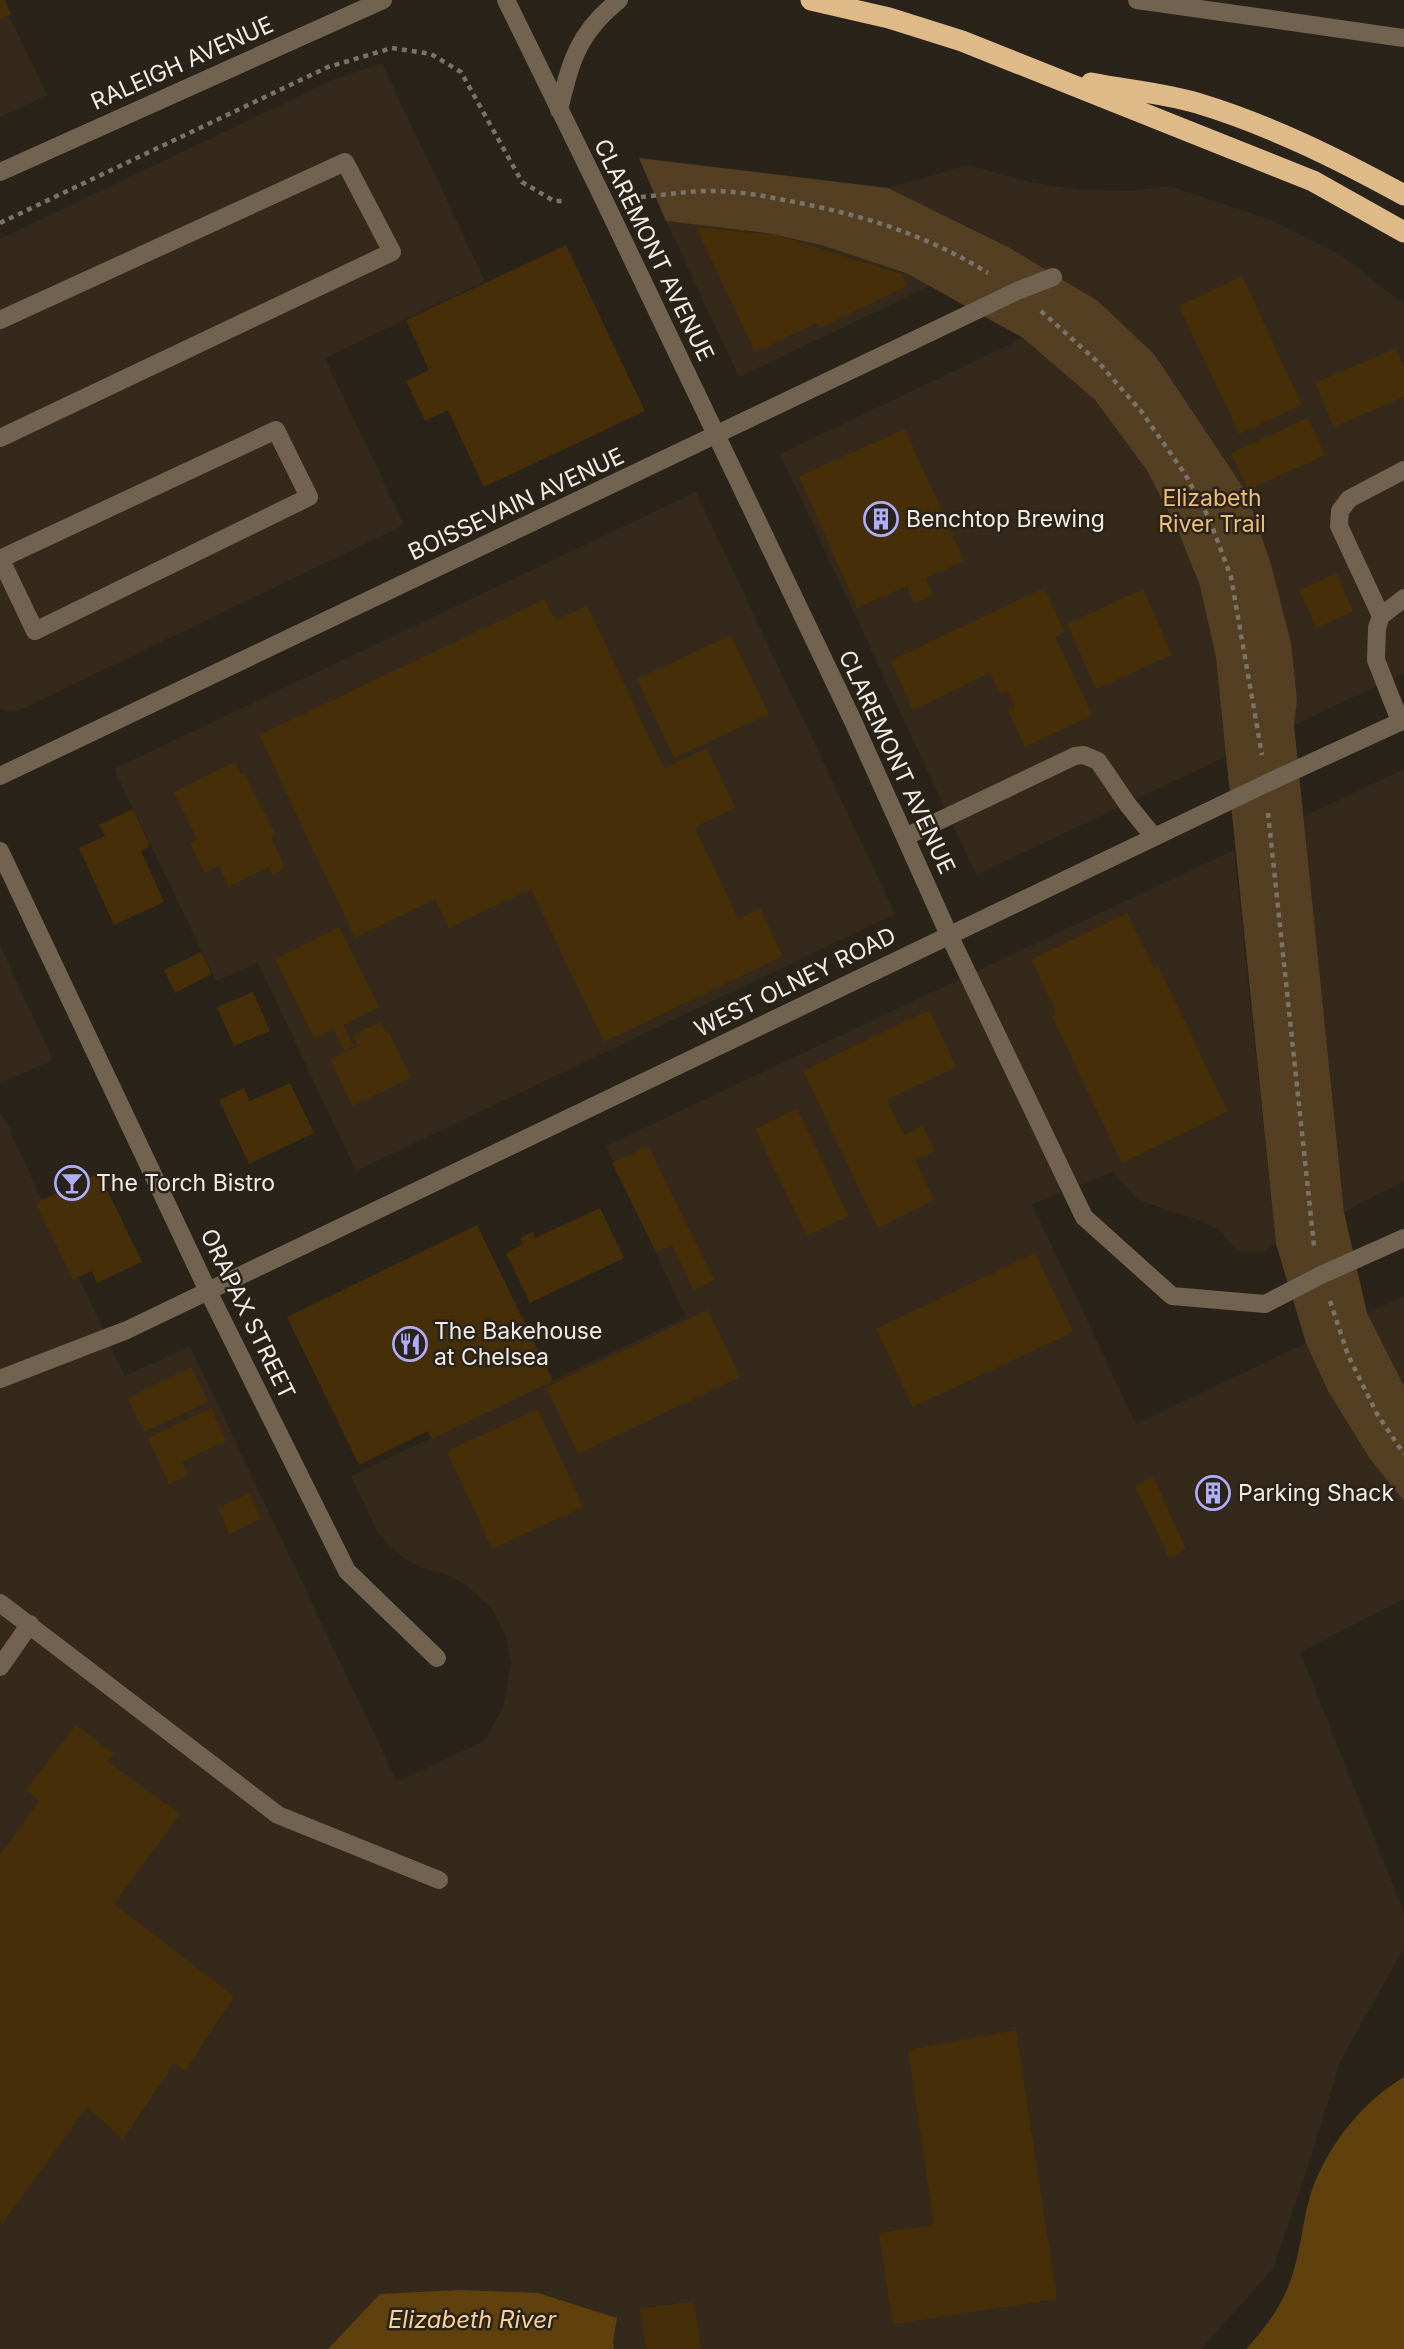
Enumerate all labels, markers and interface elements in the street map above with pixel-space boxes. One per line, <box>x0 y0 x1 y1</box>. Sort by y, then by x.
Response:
street label: RALEIGH AVENUE <box>86 10 278 116</box>
street label: CLAREMONT AVENUE <box>588 134 720 366</box>
street label: BOISSEVAIN AVENUE <box>404 442 628 566</box>
park label: Elizabeth River Trail <box>1158 484 1266 538</box>
building icon: Benchtop Brewing <box>862 500 900 538</box>
place label: Benchtop Brewing <box>906 505 1105 533</box>
street label: CLAREMONT AVENUE <box>833 646 961 878</box>
street label: WEST OLNEY ROAD <box>690 921 900 1043</box>
bar icon: The Torch Bistro <box>53 1164 91 1202</box>
place label: The Torch Bistro <box>96 1169 275 1197</box>
street label: ORAPAX STREET <box>195 1224 301 1404</box>
place label: The Bakehouse at Chelsea <box>434 1317 602 1371</box>
restaurant icon: The Bakehouse at Chelsea <box>391 1325 429 1363</box>
building icon: Parking Shack <box>1194 1474 1232 1512</box>
place label: Parking Shack <box>1238 1479 1394 1507</box>
water label: Elizabeth River <box>388 2305 557 2334</box>

